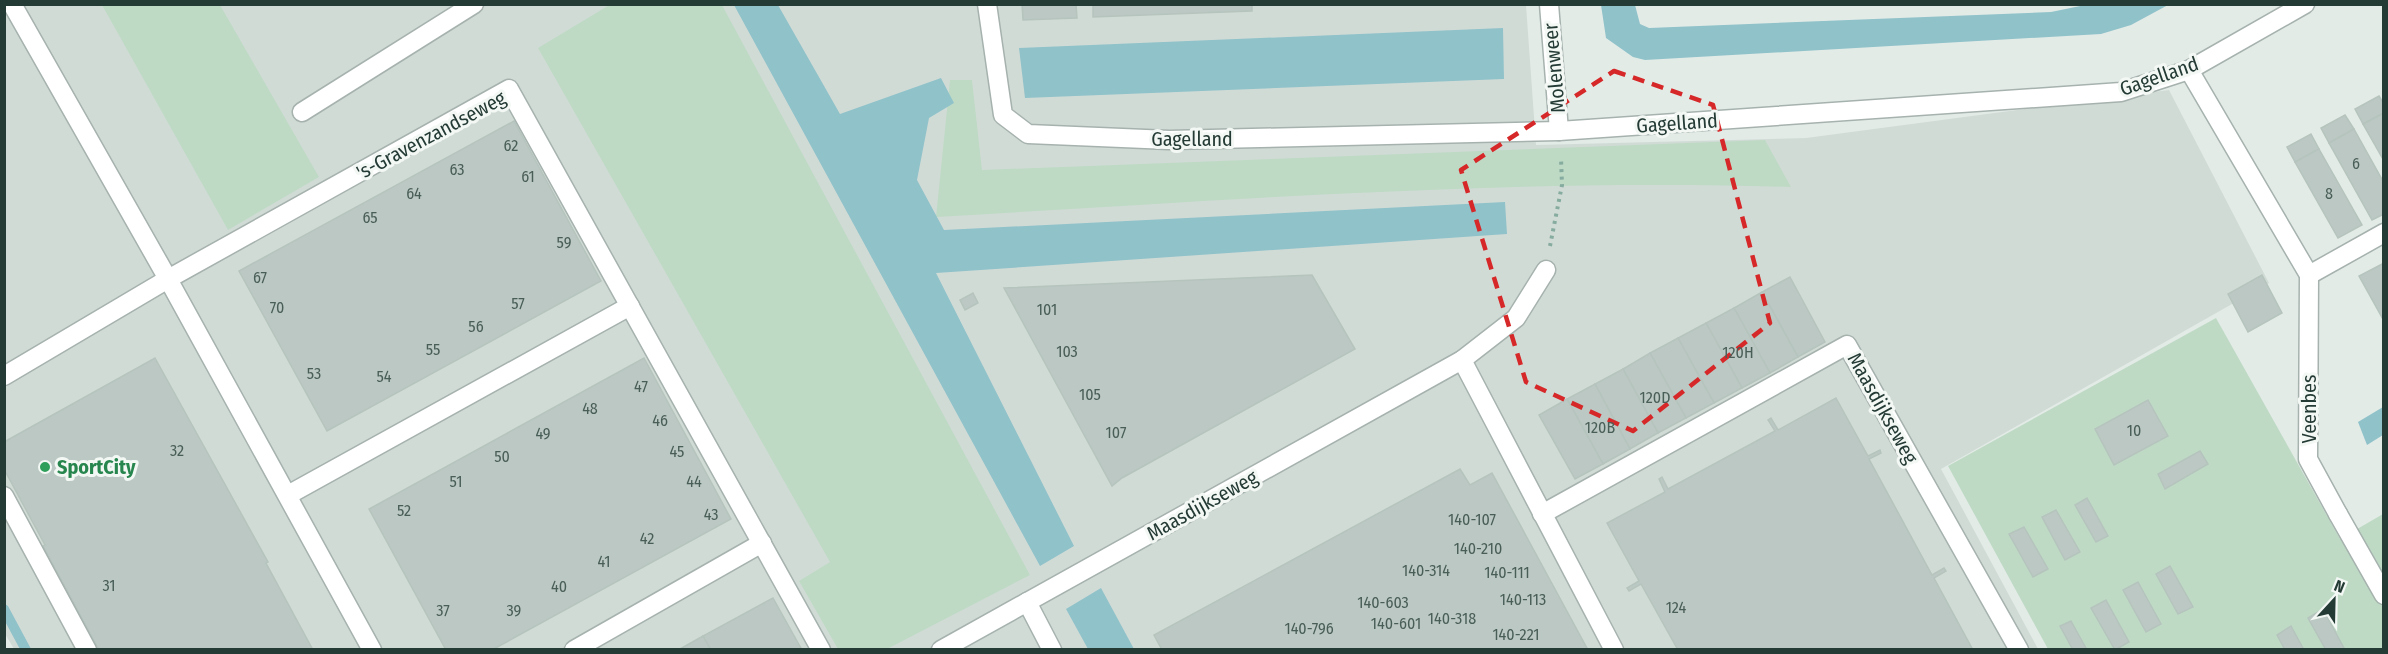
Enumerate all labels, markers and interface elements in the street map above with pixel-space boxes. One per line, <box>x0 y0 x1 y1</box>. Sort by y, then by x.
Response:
street label: Molenweer <box>1538 22 1570 114</box>
street label: Gagelland <box>2117 51 2201 101</box>
street label: 's-Gravenzandseweg <box>352 85 510 184</box>
street label: Gagelland <box>1635 108 1719 138</box>
street label: Gagelland <box>1151 127 1233 151</box>
house number: 62 <box>504 136 518 155</box>
house number: 6 <box>2352 154 2360 173</box>
house number: 63 <box>449 160 465 179</box>
house number: 61 <box>521 167 535 186</box>
house number: 64 <box>406 184 422 203</box>
house number: 8 <box>2325 184 2333 203</box>
house number: 65 <box>362 208 378 227</box>
house number: 59 <box>557 233 572 252</box>
house number: 67 <box>253 268 268 287</box>
house number: 57 <box>511 294 525 313</box>
house number: 70 <box>270 298 284 317</box>
house number: 101 <box>1037 300 1057 319</box>
house number: 56 <box>468 317 484 336</box>
house number: 55 <box>426 340 440 359</box>
house number: 103 <box>1056 342 1078 361</box>
house number: 120H <box>1722 343 1754 362</box>
street label: Maasdijkseweg <box>1843 348 1924 468</box>
house number: 53 <box>307 364 321 383</box>
house number: 54 <box>376 367 392 386</box>
street label: Veenbes <box>2297 374 2321 444</box>
house number: 47 <box>634 377 648 396</box>
house number: 105 <box>1079 385 1101 404</box>
house number: 120D <box>1640 388 1670 407</box>
house number: 48 <box>582 399 598 418</box>
house number: 46 <box>652 411 668 430</box>
house number: 120B <box>1585 418 1615 437</box>
house number: 10 <box>2127 421 2141 440</box>
house number: 107 <box>1106 423 1127 442</box>
house number: 49 <box>535 424 551 443</box>
house number: 32 <box>170 441 184 460</box>
house number: 45 <box>670 442 684 461</box>
house number: 50 <box>494 447 510 466</box>
place label: SportCity <box>57 455 136 479</box>
marker: SportCity <box>38 460 52 474</box>
street label: Maasdijkseweg <box>1142 464 1262 545</box>
house number: 51 <box>450 472 462 491</box>
house number: 44 <box>686 472 702 491</box>
house number: 52 <box>397 501 411 520</box>
house number: 43 <box>704 505 718 524</box>
house number: 140-107 <box>1448 510 1496 529</box>
house number: 42 <box>640 529 654 548</box>
house number: 140-210 <box>1454 539 1502 558</box>
house number: 41 <box>597 552 611 571</box>
house number: 140-314 <box>1402 561 1450 580</box>
house number: 140-111 <box>1484 563 1530 582</box>
north arrow <box>2304 570 2364 630</box>
house number: 31 <box>102 576 116 595</box>
text: N <box>2331 576 2347 597</box>
house number: 40 <box>551 577 567 596</box>
house number: 140-113 <box>1500 590 1546 609</box>
house number: 140-603 <box>1357 593 1409 612</box>
house number: 124 <box>1666 598 1687 617</box>
house number: 37 <box>436 601 450 620</box>
house number: 39 <box>507 601 522 620</box>
house number: 140-318 <box>1428 609 1476 628</box>
house number: 140-601 <box>1371 614 1421 633</box>
house number: 140-796 <box>1284 619 1334 638</box>
house number: 140-221 <box>1492 625 1540 644</box>

